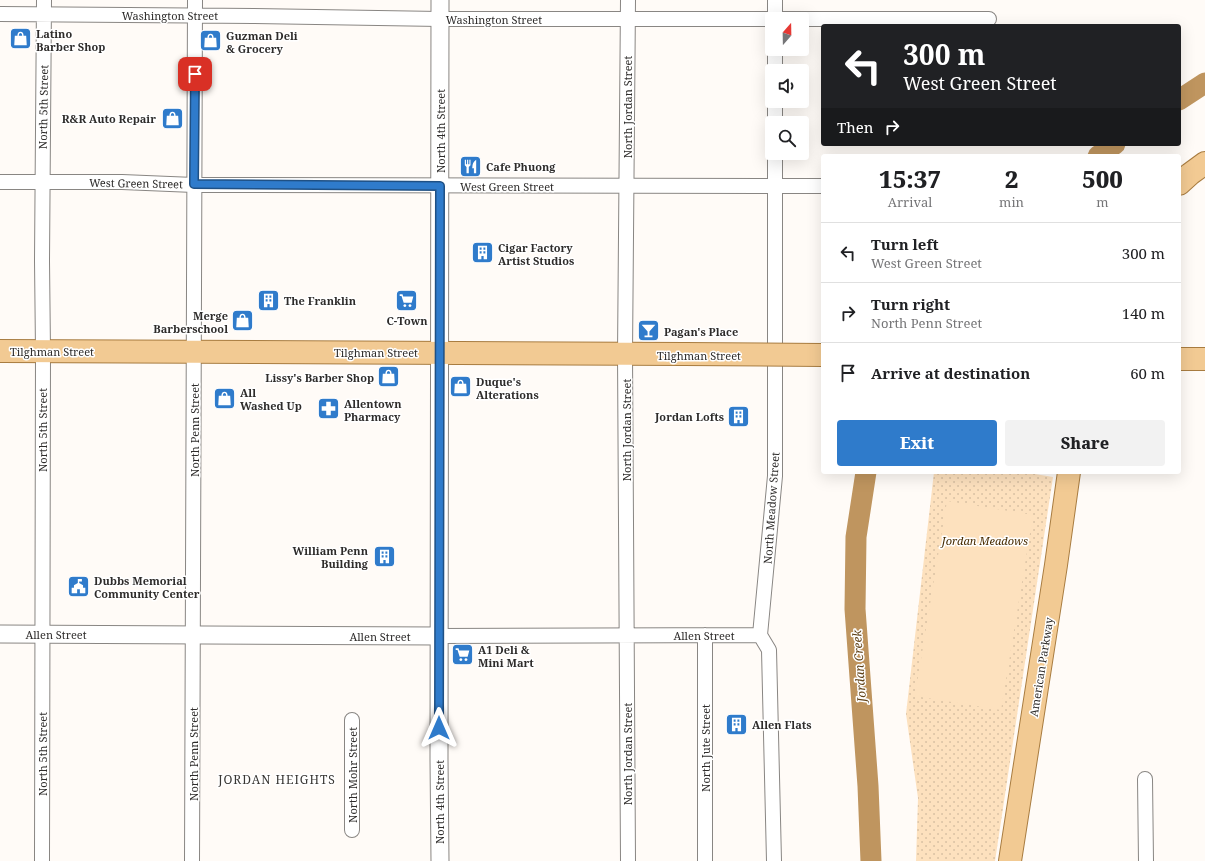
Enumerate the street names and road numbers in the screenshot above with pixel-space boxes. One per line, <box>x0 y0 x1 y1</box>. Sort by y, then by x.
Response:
street label: Washington Street <box>122 8 218 23</box>
street label: Washington Street <box>446 12 542 27</box>
street label: North Jordan Street <box>620 56 635 158</box>
street label: North 5th Street <box>35 65 51 149</box>
street label: North 4th Street <box>433 89 448 173</box>
street label: West Green Street <box>89 175 183 191</box>
street label: West Green Street <box>460 179 554 194</box>
street label: Tilghman Street <box>10 344 94 359</box>
street label: Tilghman Street <box>334 345 418 360</box>
street label: Tilghman Street <box>657 348 741 363</box>
street label: North Jordan Street <box>619 379 634 481</box>
street label: North Penn Street <box>187 383 202 477</box>
street label: North 5th Street <box>35 388 50 472</box>
street label: North Meadow Street <box>760 451 782 564</box>
street label: American Parkway <box>1026 615 1056 718</box>
street label: Allen Street <box>25 627 87 642</box>
street label: Allen Street <box>673 628 735 643</box>
street label: Allen Street <box>349 629 411 644</box>
street label: North Jordan Street <box>620 703 635 805</box>
street label: North Jute Street <box>698 704 713 792</box>
street label: North Penn Street <box>186 707 201 801</box>
street label: North 5th Street <box>35 712 50 796</box>
street label: North Mohr Street <box>345 727 360 823</box>
street label: North 4th Street <box>432 760 447 844</box>

